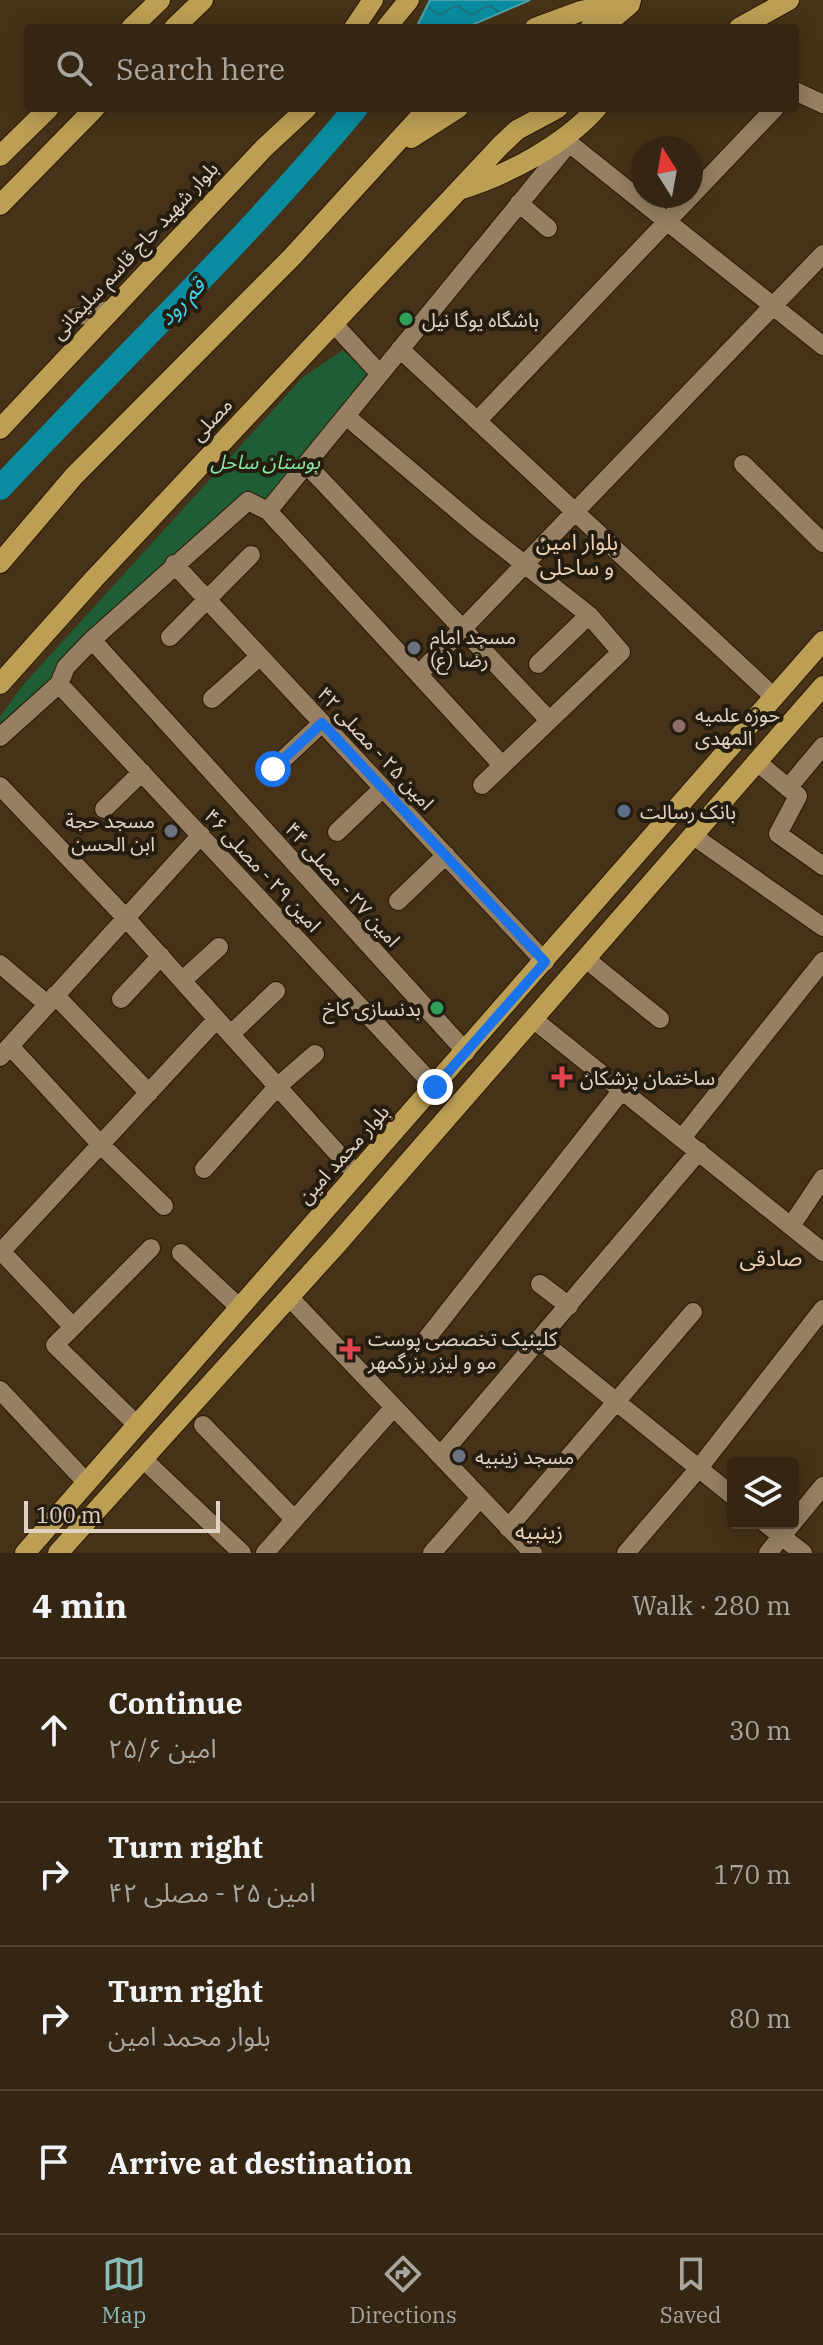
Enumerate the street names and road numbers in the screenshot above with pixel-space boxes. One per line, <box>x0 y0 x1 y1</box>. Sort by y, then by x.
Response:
street label: بلوار شهید حاج قاسم سلیمانی <box>44 155 225 346</box>
street label: مصلی <box>184 391 238 447</box>
street label: امین ۲۵ - مصلی ۴۲ <box>312 680 440 816</box>
street label: امین ۲۹ - مصلی ۴۶ <box>199 802 327 938</box>
street label: امین ۲۷ - مصلی ۴۴ <box>280 816 406 952</box>
street label: بلوار محمد امین <box>291 1099 395 1209</box>

